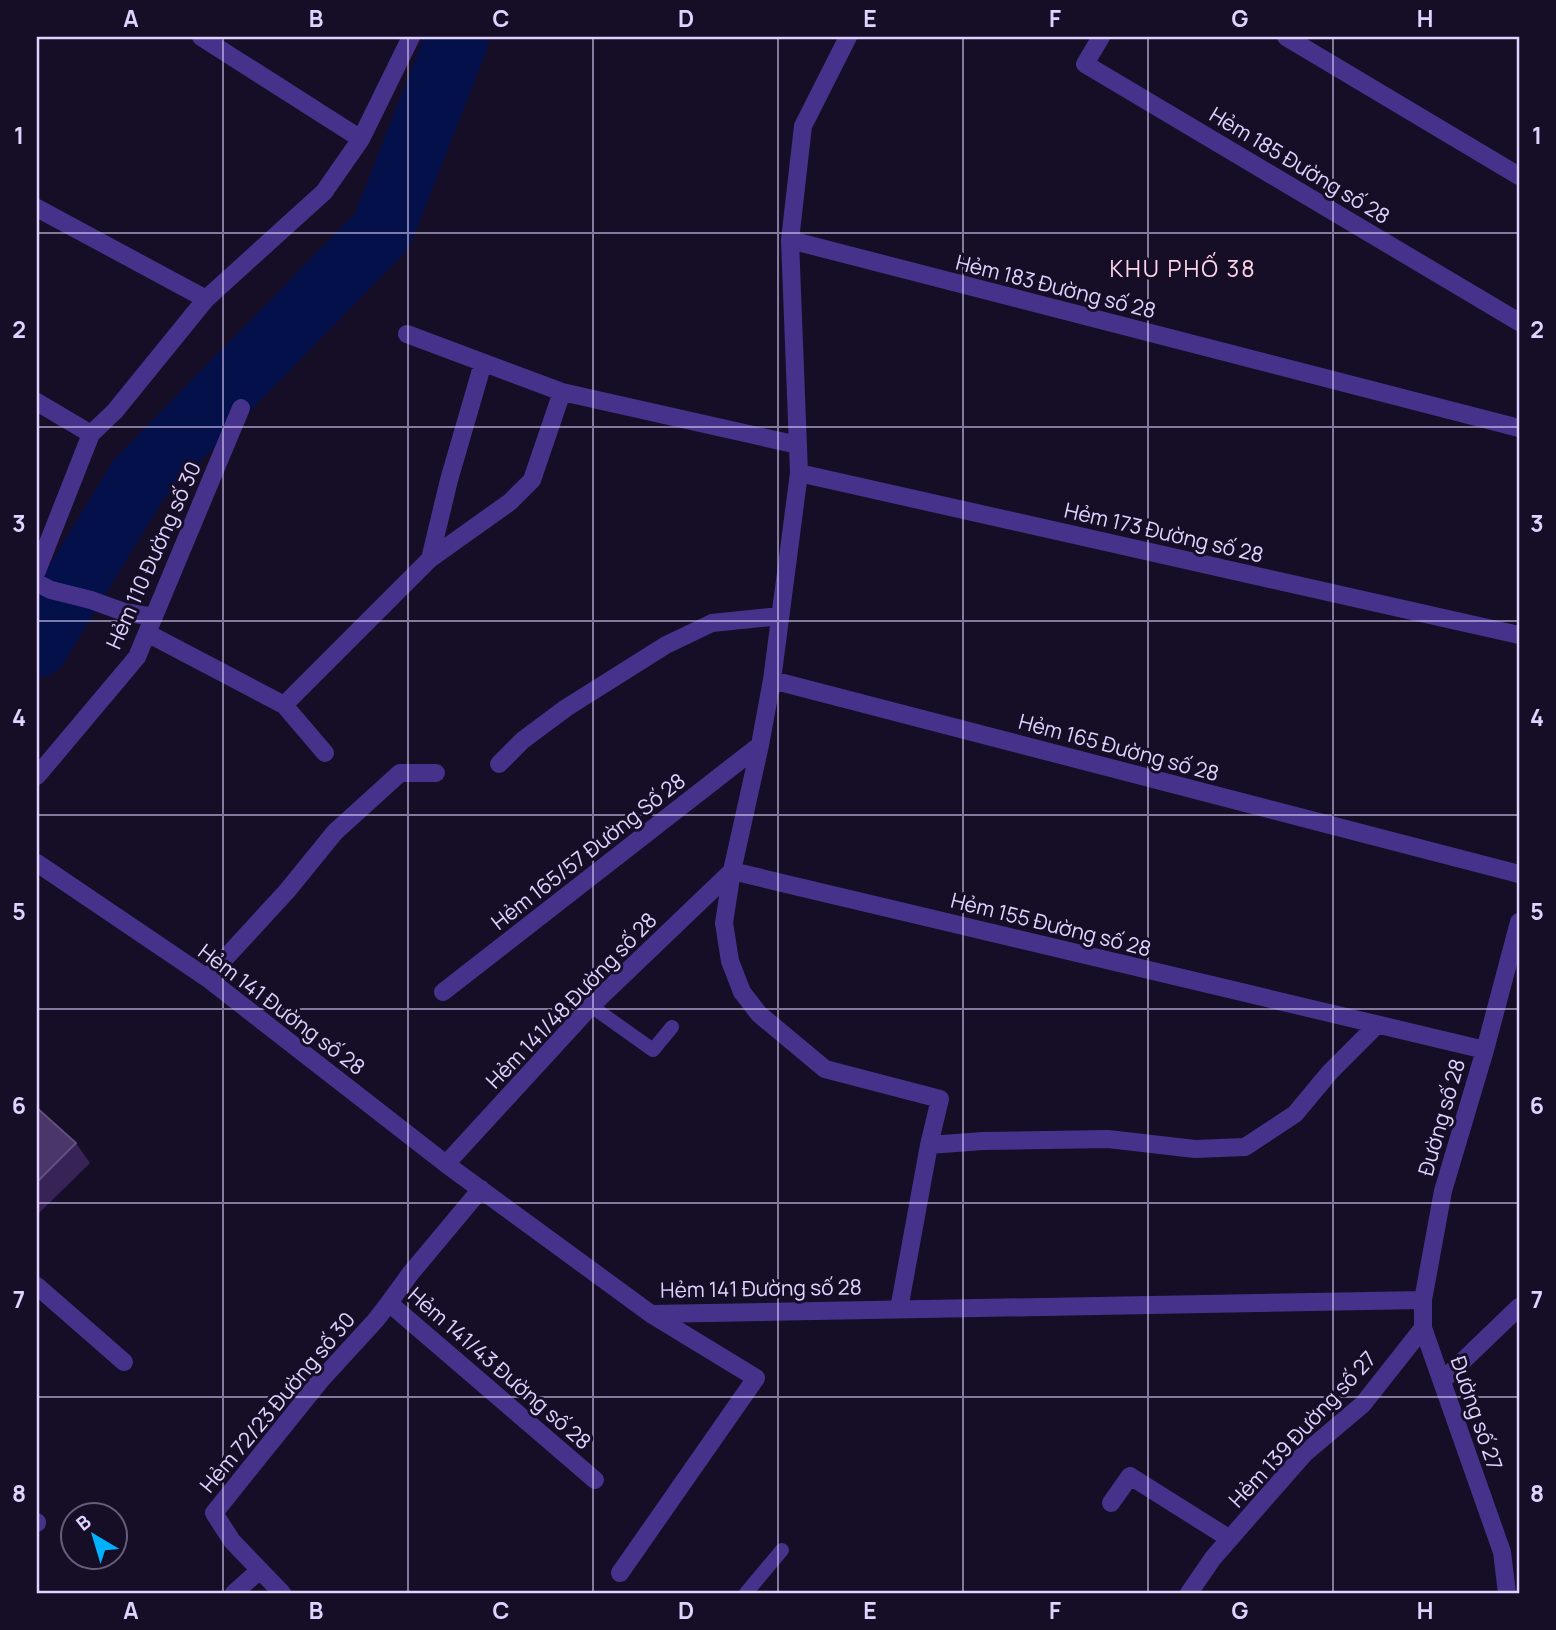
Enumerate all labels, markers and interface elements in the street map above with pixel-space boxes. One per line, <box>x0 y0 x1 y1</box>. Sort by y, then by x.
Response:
text: A <box>123 2 139 34</box>
text: B <box>309 2 323 34</box>
text: C <box>493 2 510 34</box>
text: D <box>678 2 694 34</box>
text: E <box>863 2 877 34</box>
text: F <box>1049 2 1061 34</box>
text: G <box>1232 2 1249 34</box>
text: H <box>1417 2 1433 34</box>
street label: Hẻm 185 Đường số 28 <box>1205 100 1395 230</box>
text: 1 <box>14 119 24 151</box>
text: 1 <box>1532 119 1542 151</box>
street label: Hẻm 183 Đường số 28 <box>953 248 1159 324</box>
district label: KHU PHỐ 38 <box>1109 252 1257 284</box>
text: 2 <box>12 313 26 345</box>
text: 2 <box>1530 313 1544 345</box>
street label: Hẻm 110 Đường số 30 <box>99 457 207 653</box>
street label: Hẻm 173 Đường số 28 <box>1062 495 1266 569</box>
text: 3 <box>12 507 26 539</box>
text: 3 <box>1530 507 1544 539</box>
text: 4 <box>12 701 26 733</box>
text: 4 <box>1530 701 1544 733</box>
street label: Hẻm 165 Đường số 28 <box>1016 707 1222 787</box>
street label: Hẻm 165/57 Đường Số 28 <box>485 766 691 936</box>
street label: Hẻm 155 Đường số 28 <box>948 886 1154 962</box>
text: 5 <box>12 895 26 927</box>
text: 5 <box>1530 895 1544 927</box>
street label: Hẻm 141/48 Đường số 28 <box>479 906 663 1094</box>
street label: Hẻm 141 Đường số 28 <box>193 937 371 1081</box>
street label: Đường số 28 <box>1411 1055 1471 1179</box>
text: 6 <box>12 1089 26 1121</box>
text: 6 <box>1530 1089 1544 1121</box>
street label: Hẻm 141 Đường số 28 <box>660 1272 862 1304</box>
street label: Hẻm 141/43 Đường số 28 <box>403 1281 597 1455</box>
text: 7 <box>13 1283 25 1315</box>
text: 7 <box>1531 1283 1543 1315</box>
street label: Hẻm 72/23 Đường số 30 <box>193 1306 361 1498</box>
street label: Hẻm 139 Đường số 27 <box>1222 1345 1382 1513</box>
street label: Đường số 27 <box>1444 1352 1510 1474</box>
text: 8 <box>12 1477 26 1509</box>
text: 8 <box>1530 1477 1544 1509</box>
north arrow <box>60 1500 130 1570</box>
text: B <box>71 1509 96 1537</box>
text: A <box>123 1594 139 1626</box>
text: B <box>309 1594 323 1626</box>
text: C <box>493 1594 510 1626</box>
text: D <box>678 1594 694 1626</box>
text: E <box>863 1594 877 1626</box>
text: F <box>1049 1594 1061 1626</box>
text: G <box>1232 1594 1249 1626</box>
text: H <box>1417 1594 1433 1626</box>

